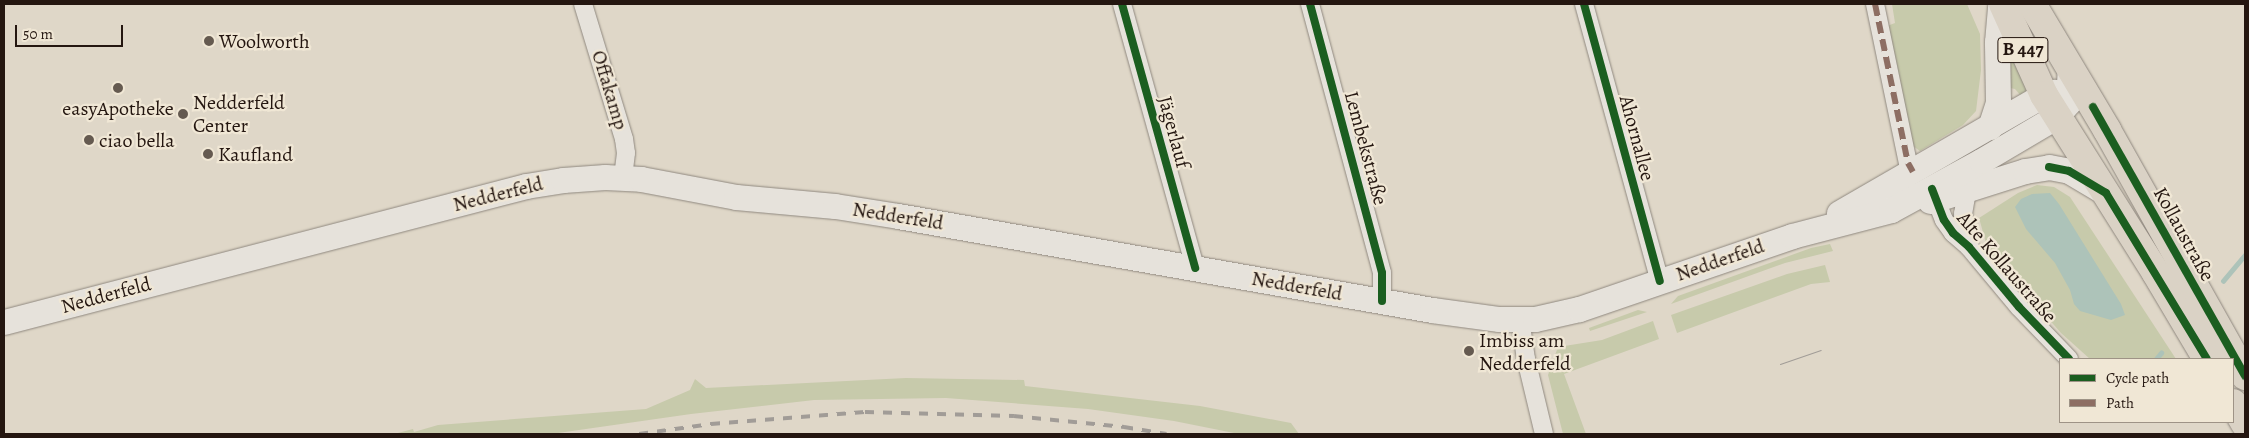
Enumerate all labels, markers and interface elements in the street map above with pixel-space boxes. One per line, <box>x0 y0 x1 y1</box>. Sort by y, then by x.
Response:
scale bar <box>18 15 125 47</box>
text: 50 m <box>23 24 53 44</box>
place label: Woolworth <box>219 29 310 53</box>
road number: B 447 <box>1997 34 2049 66</box>
marker: Woolworth <box>203 35 215 47</box>
street label: Offakamp <box>587 47 633 133</box>
marker: easyApotheke <box>112 82 124 94</box>
street label: Lembekstraße <box>1339 88 1393 208</box>
place label: Nedderfeld Center <box>193 90 285 137</box>
street label: Jägerlauf <box>1153 93 1195 171</box>
street label: Ahornallee <box>1614 93 1660 183</box>
place label: easyApotheke <box>62 96 174 120</box>
marker: Nedderfeld Center <box>177 108 189 120</box>
place label: ciao bella <box>99 128 175 152</box>
marker: ciao bella <box>83 134 95 146</box>
place label: Kaufland <box>218 142 293 166</box>
marker: Kaufland <box>202 148 214 160</box>
street label: Nedderfeld <box>451 171 545 217</box>
street label: Kollaustraße <box>2148 183 2220 285</box>
street label: Nedderfeld <box>851 197 945 235</box>
street label: Alte Kollaustraße <box>1952 206 2062 328</box>
street label: Nedderfeld <box>1673 234 1767 286</box>
street label: Nedderfeld <box>1250 266 1344 306</box>
street label: Nedderfeld <box>59 272 153 318</box>
place label: Imbiss am Nedderfeld <box>1479 328 1571 375</box>
marker: Imbiss am Nedderfeld <box>1463 345 1475 357</box>
legend <box>2059 358 2234 423</box>
text: Cycle path <box>2106 368 2169 388</box>
text: Path <box>2106 393 2134 413</box>

